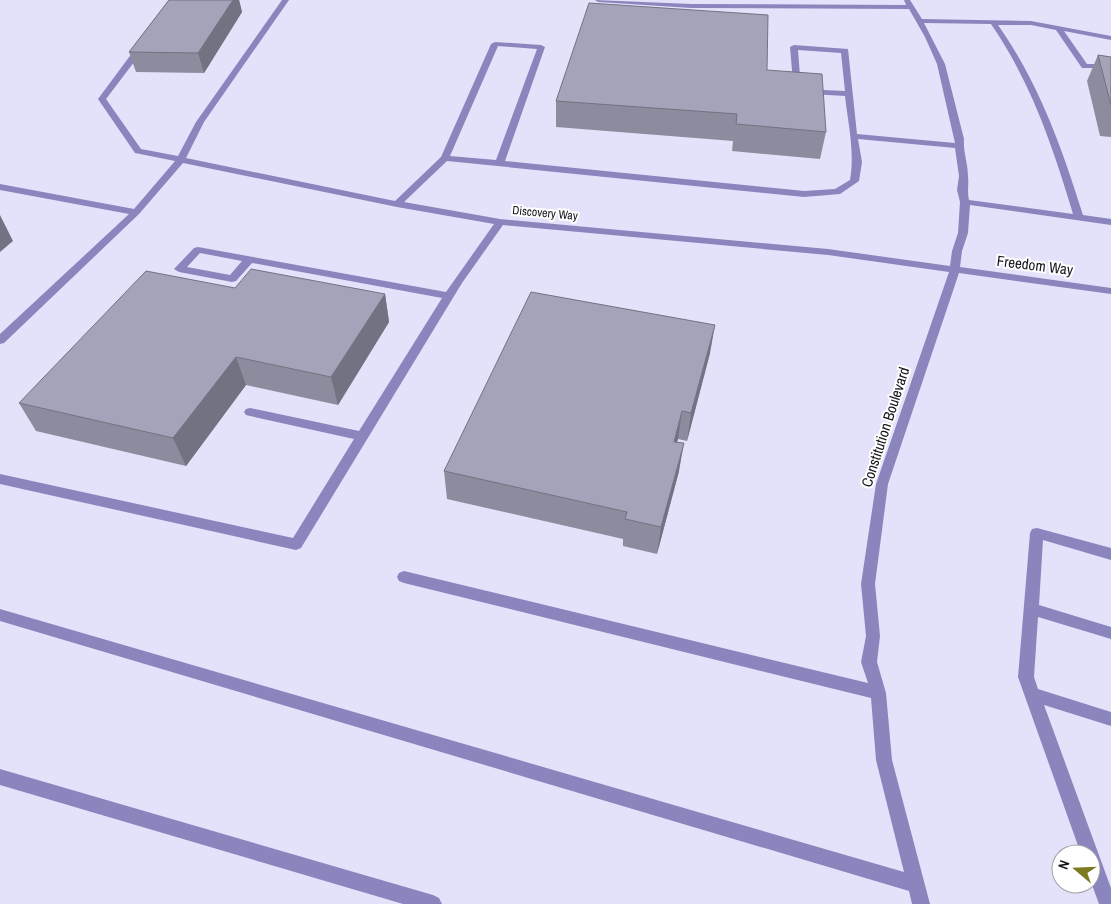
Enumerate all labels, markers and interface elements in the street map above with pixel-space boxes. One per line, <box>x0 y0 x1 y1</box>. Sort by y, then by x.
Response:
street label: Discovery Way <box>512 202 579 224</box>
street label: Freedom Way <box>996 250 1075 280</box>
street label: Constitution Boulevard <box>856 364 914 490</box>
north arrow <box>1051 844 1101 894</box>
text: N <box>1054 858 1074 872</box>

